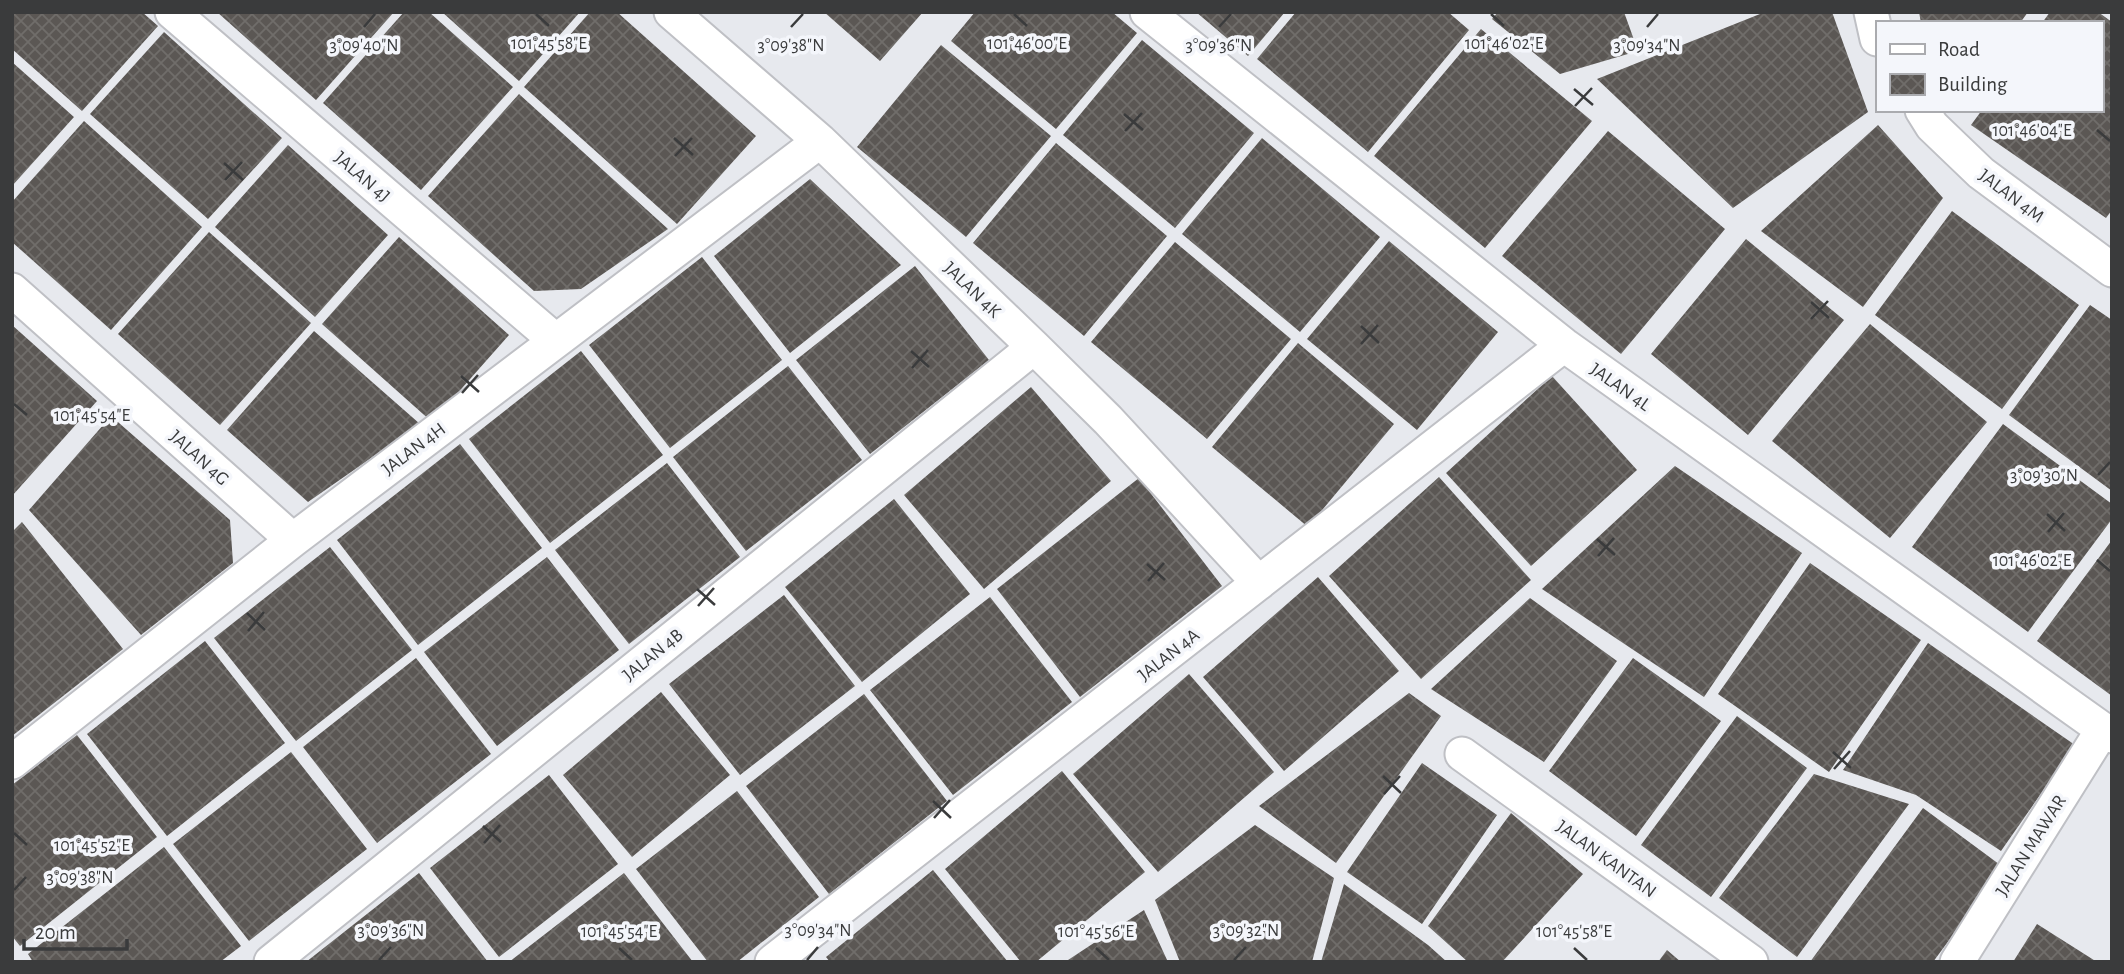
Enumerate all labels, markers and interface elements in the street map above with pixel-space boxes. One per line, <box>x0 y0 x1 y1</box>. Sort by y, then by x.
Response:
legend <box>1876 21 2103 112</box>
text: 101°45'58"E <box>511 35 587 53</box>
text: 101°46'00"E <box>987 35 1067 53</box>
text: 101°46'02"E <box>1465 35 1544 53</box>
text: 3°09'40"N <box>329 37 399 55</box>
text: 3°09'38"N <box>758 37 824 55</box>
text: 3°09'36"N <box>1186 37 1252 55</box>
text: 3°09'34"N <box>1613 37 1681 55</box>
text: Road <box>1938 39 1980 60</box>
text: Building <box>1938 74 2008 95</box>
text: 101°46'04"E <box>1992 122 2072 140</box>
street label: JALAN 4J <box>331 148 393 206</box>
street label: JALAN 4M <box>1975 166 2047 227</box>
street label: JALAN 4K <box>940 258 1005 322</box>
street label: JALAN 4L <box>1586 360 1654 415</box>
text: 101°45'54"E <box>54 407 130 425</box>
street label: JALAN 4H <box>379 419 449 479</box>
street label: JALAN 4G <box>166 427 232 489</box>
text: 3°09'30"N <box>2010 467 2078 485</box>
text: 101°46'02"E <box>1993 552 2072 570</box>
street label: JALAN 4B <box>619 625 687 685</box>
street label: JALAN 4A <box>1135 626 1203 685</box>
street label: JALAN MAWAR <box>1993 792 2070 900</box>
street label: JALAN KANTAN <box>1553 817 1660 902</box>
text: 101°45'52"E <box>54 837 130 855</box>
text: 3°09'38"N <box>47 869 113 887</box>
scale bar <box>24 908 128 952</box>
text: 20 m <box>35 922 76 943</box>
text: 3°09'36"N <box>358 922 424 940</box>
text: 3°09'34"N <box>784 922 852 940</box>
text: 3°09'32"N <box>1213 922 1279 940</box>
text: 101°45'54"E <box>581 923 657 941</box>
text: 101°45'56"E <box>1058 923 1134 941</box>
text: 101°45'58"E <box>1536 923 1612 941</box>

